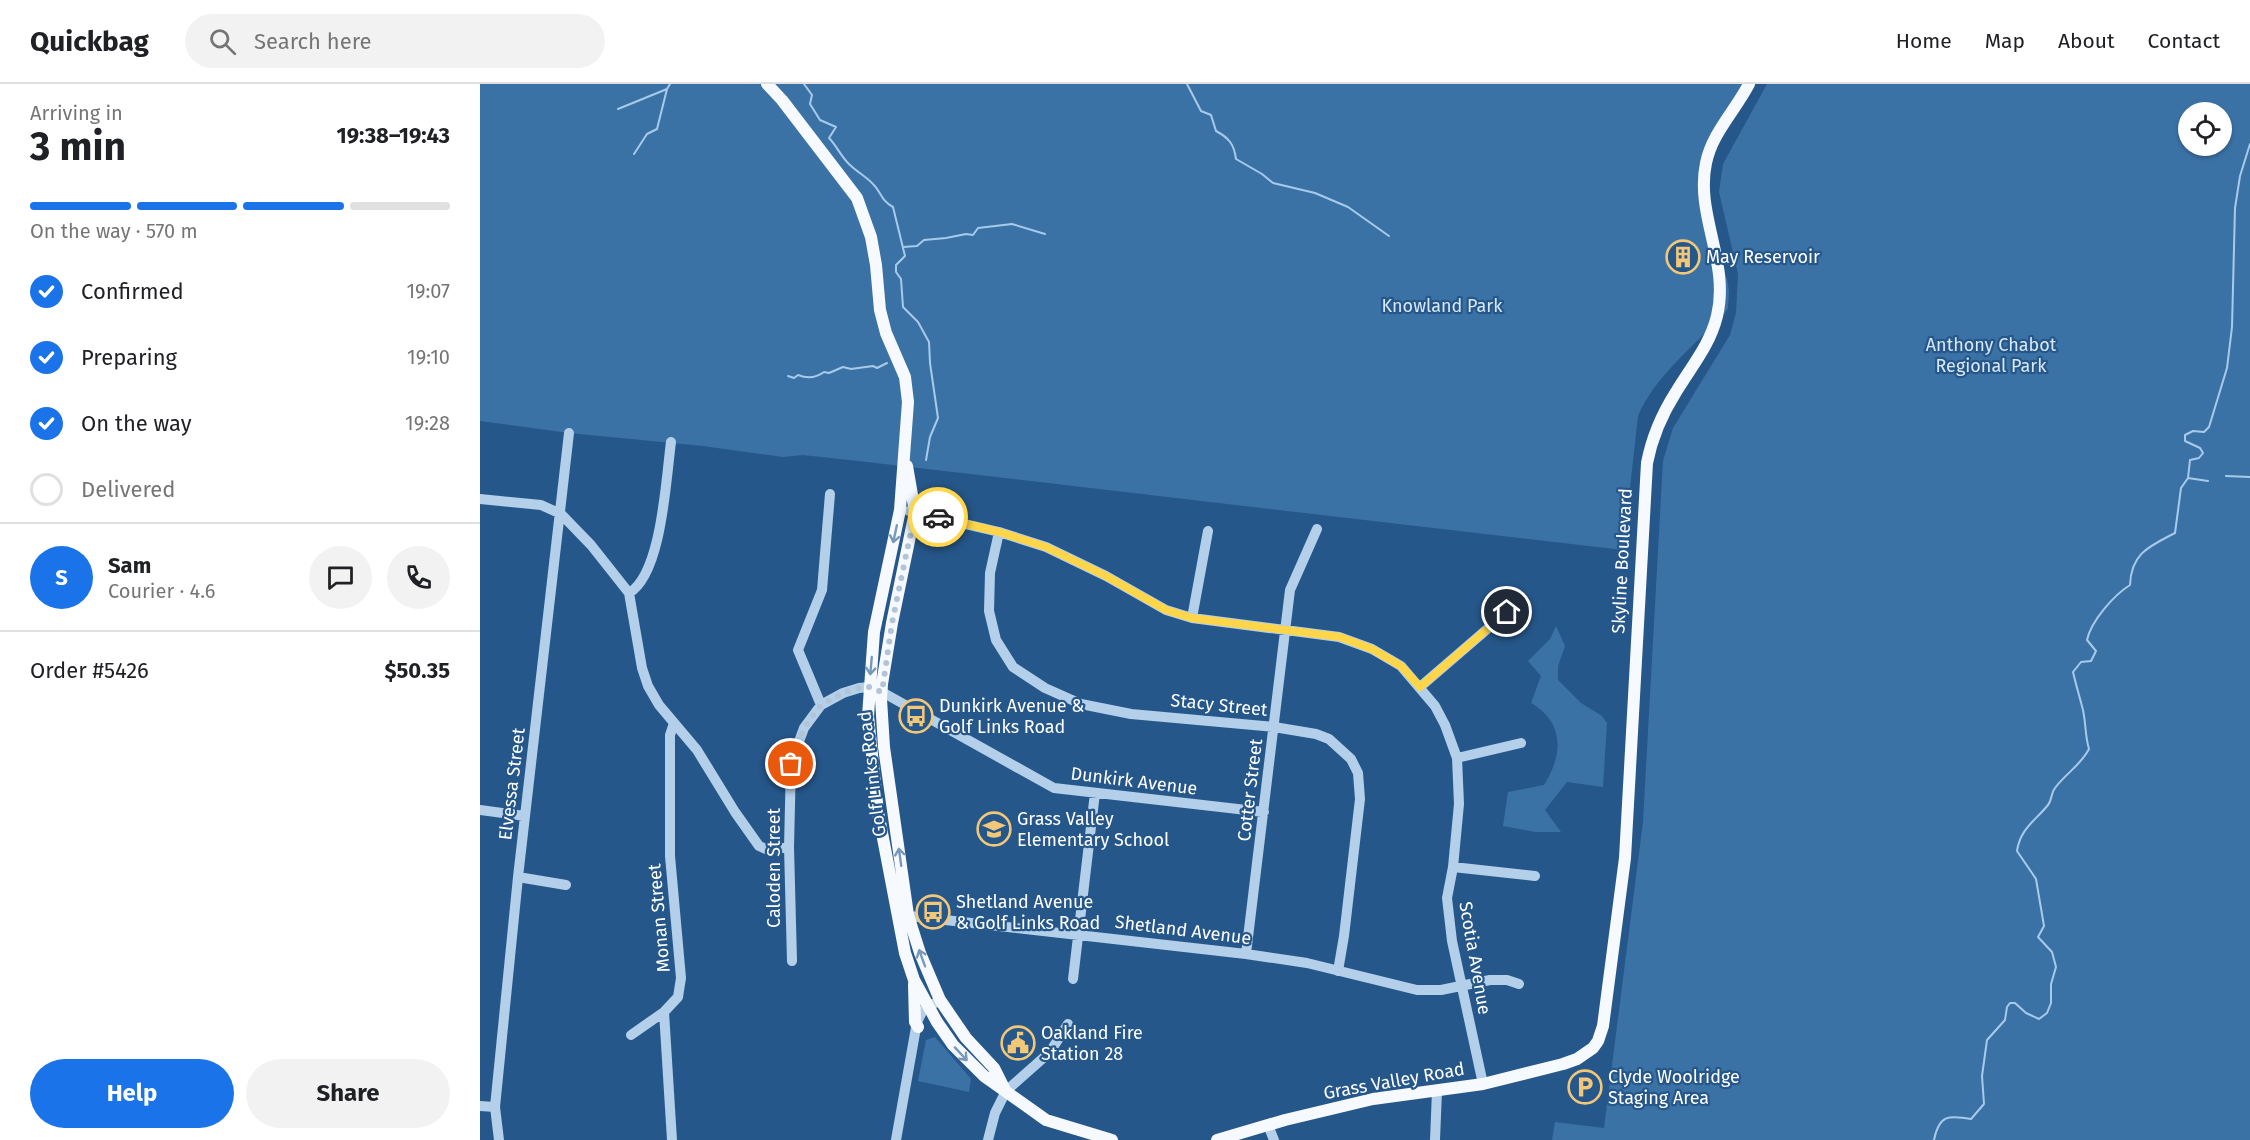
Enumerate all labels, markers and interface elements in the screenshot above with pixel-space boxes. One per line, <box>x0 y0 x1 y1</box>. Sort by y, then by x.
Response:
search box <box>185 14 605 68</box>
text: Quickbag <box>30 25 149 58</box>
icon: search <box>206 25 239 58</box>
text: Search here <box>254 28 372 55</box>
text: Home <box>1896 28 1952 54</box>
text: Map <box>1985 28 2025 54</box>
text: About <box>2058 28 2115 54</box>
text: Contact <box>2148 28 2220 54</box>
text: Arriving in <box>30 101 123 125</box>
map controls <box>2178 102 2232 156</box>
button: locate <box>2178 102 2232 156</box>
text: 19:38–19:43 <box>337 122 450 149</box>
text: 3 min <box>30 124 126 170</box>
text: On the way · 570 m <box>30 219 198 243</box>
building icon: May Reservoir <box>1665 239 1701 275</box>
place label: May Reservoir <box>1706 246 1820 268</box>
icon: check <box>30 275 63 308</box>
text: Confirmed <box>81 278 184 305</box>
text: 19:07 <box>406 279 450 303</box>
park label: Knowland Park <box>1381 295 1503 317</box>
park label: Anthony Chabot Regional Park <box>1926 334 2057 377</box>
icon: check <box>30 341 63 374</box>
text: Preparing <box>81 344 177 371</box>
text: 19:10 <box>407 345 450 369</box>
icon: check <box>30 407 63 440</box>
text: On the way <box>81 410 192 437</box>
text: 19:28 <box>405 411 450 435</box>
text: Delivered <box>81 476 176 503</box>
courier <box>908 487 968 547</box>
street label: Skyline Boulevard <box>1607 488 1637 634</box>
icon: car <box>922 501 955 534</box>
one-way arrow <box>889 524 900 544</box>
button: chat <box>309 546 372 609</box>
button: phone <box>387 546 450 609</box>
text: Sam <box>108 552 151 579</box>
text: S <box>55 564 68 591</box>
text: Courier · 4.6 <box>108 579 215 603</box>
pin <box>1481 586 1532 637</box>
icon: home <box>1490 595 1523 628</box>
one-way arrow <box>865 655 876 675</box>
text: Order #5426 <box>30 657 149 684</box>
text: $50.35 <box>384 657 450 684</box>
street label: Stacy Street <box>1170 689 1269 721</box>
place label: Dunkirk Avenue & Golf Links Road <box>939 695 1084 738</box>
bus stop icon: Dunkirk Avenue & Golf Links Road <box>898 698 934 734</box>
street label: Golf Links Road <box>853 710 891 838</box>
street label: Elvessa Street <box>494 726 530 841</box>
street label: Cotter Street <box>1233 737 1267 843</box>
pin <box>765 738 816 789</box>
icon: bag <box>774 747 807 780</box>
street label: Dunkirk Avenue <box>1069 762 1199 800</box>
street label: Caloden Street <box>763 808 785 928</box>
place label: Grass Valley Elementary School <box>1017 808 1169 851</box>
school or university icon: Grass Valley Elementary School <box>976 811 1012 847</box>
one-way arrow <box>895 848 906 867</box>
street label: Monan Street <box>643 862 675 973</box>
place label: Shetland Avenue & Golf Links Road <box>956 891 1100 934</box>
bus stop icon: Shetland Avenue & Golf Links Road <box>915 894 951 930</box>
street label: Scotia Avenue <box>1454 900 1496 1016</box>
street label: Shetland Avenue <box>1114 911 1252 949</box>
one-way arrow <box>916 949 927 968</box>
place label: Oakland Fire Station 28 <box>1041 1022 1143 1065</box>
public building icon: Oakland Fire Station 28 <box>1000 1025 1036 1061</box>
one-way arrow <box>954 1046 968 1061</box>
street label: Grass Valley Road <box>1322 1058 1466 1104</box>
button: Help <box>30 1059 234 1128</box>
button: Share <box>246 1059 450 1128</box>
place label: Clyde Woolridge Staging Area <box>1608 1066 1740 1109</box>
parking icon: Clyde Woolridge Staging Area <box>1567 1069 1603 1105</box>

